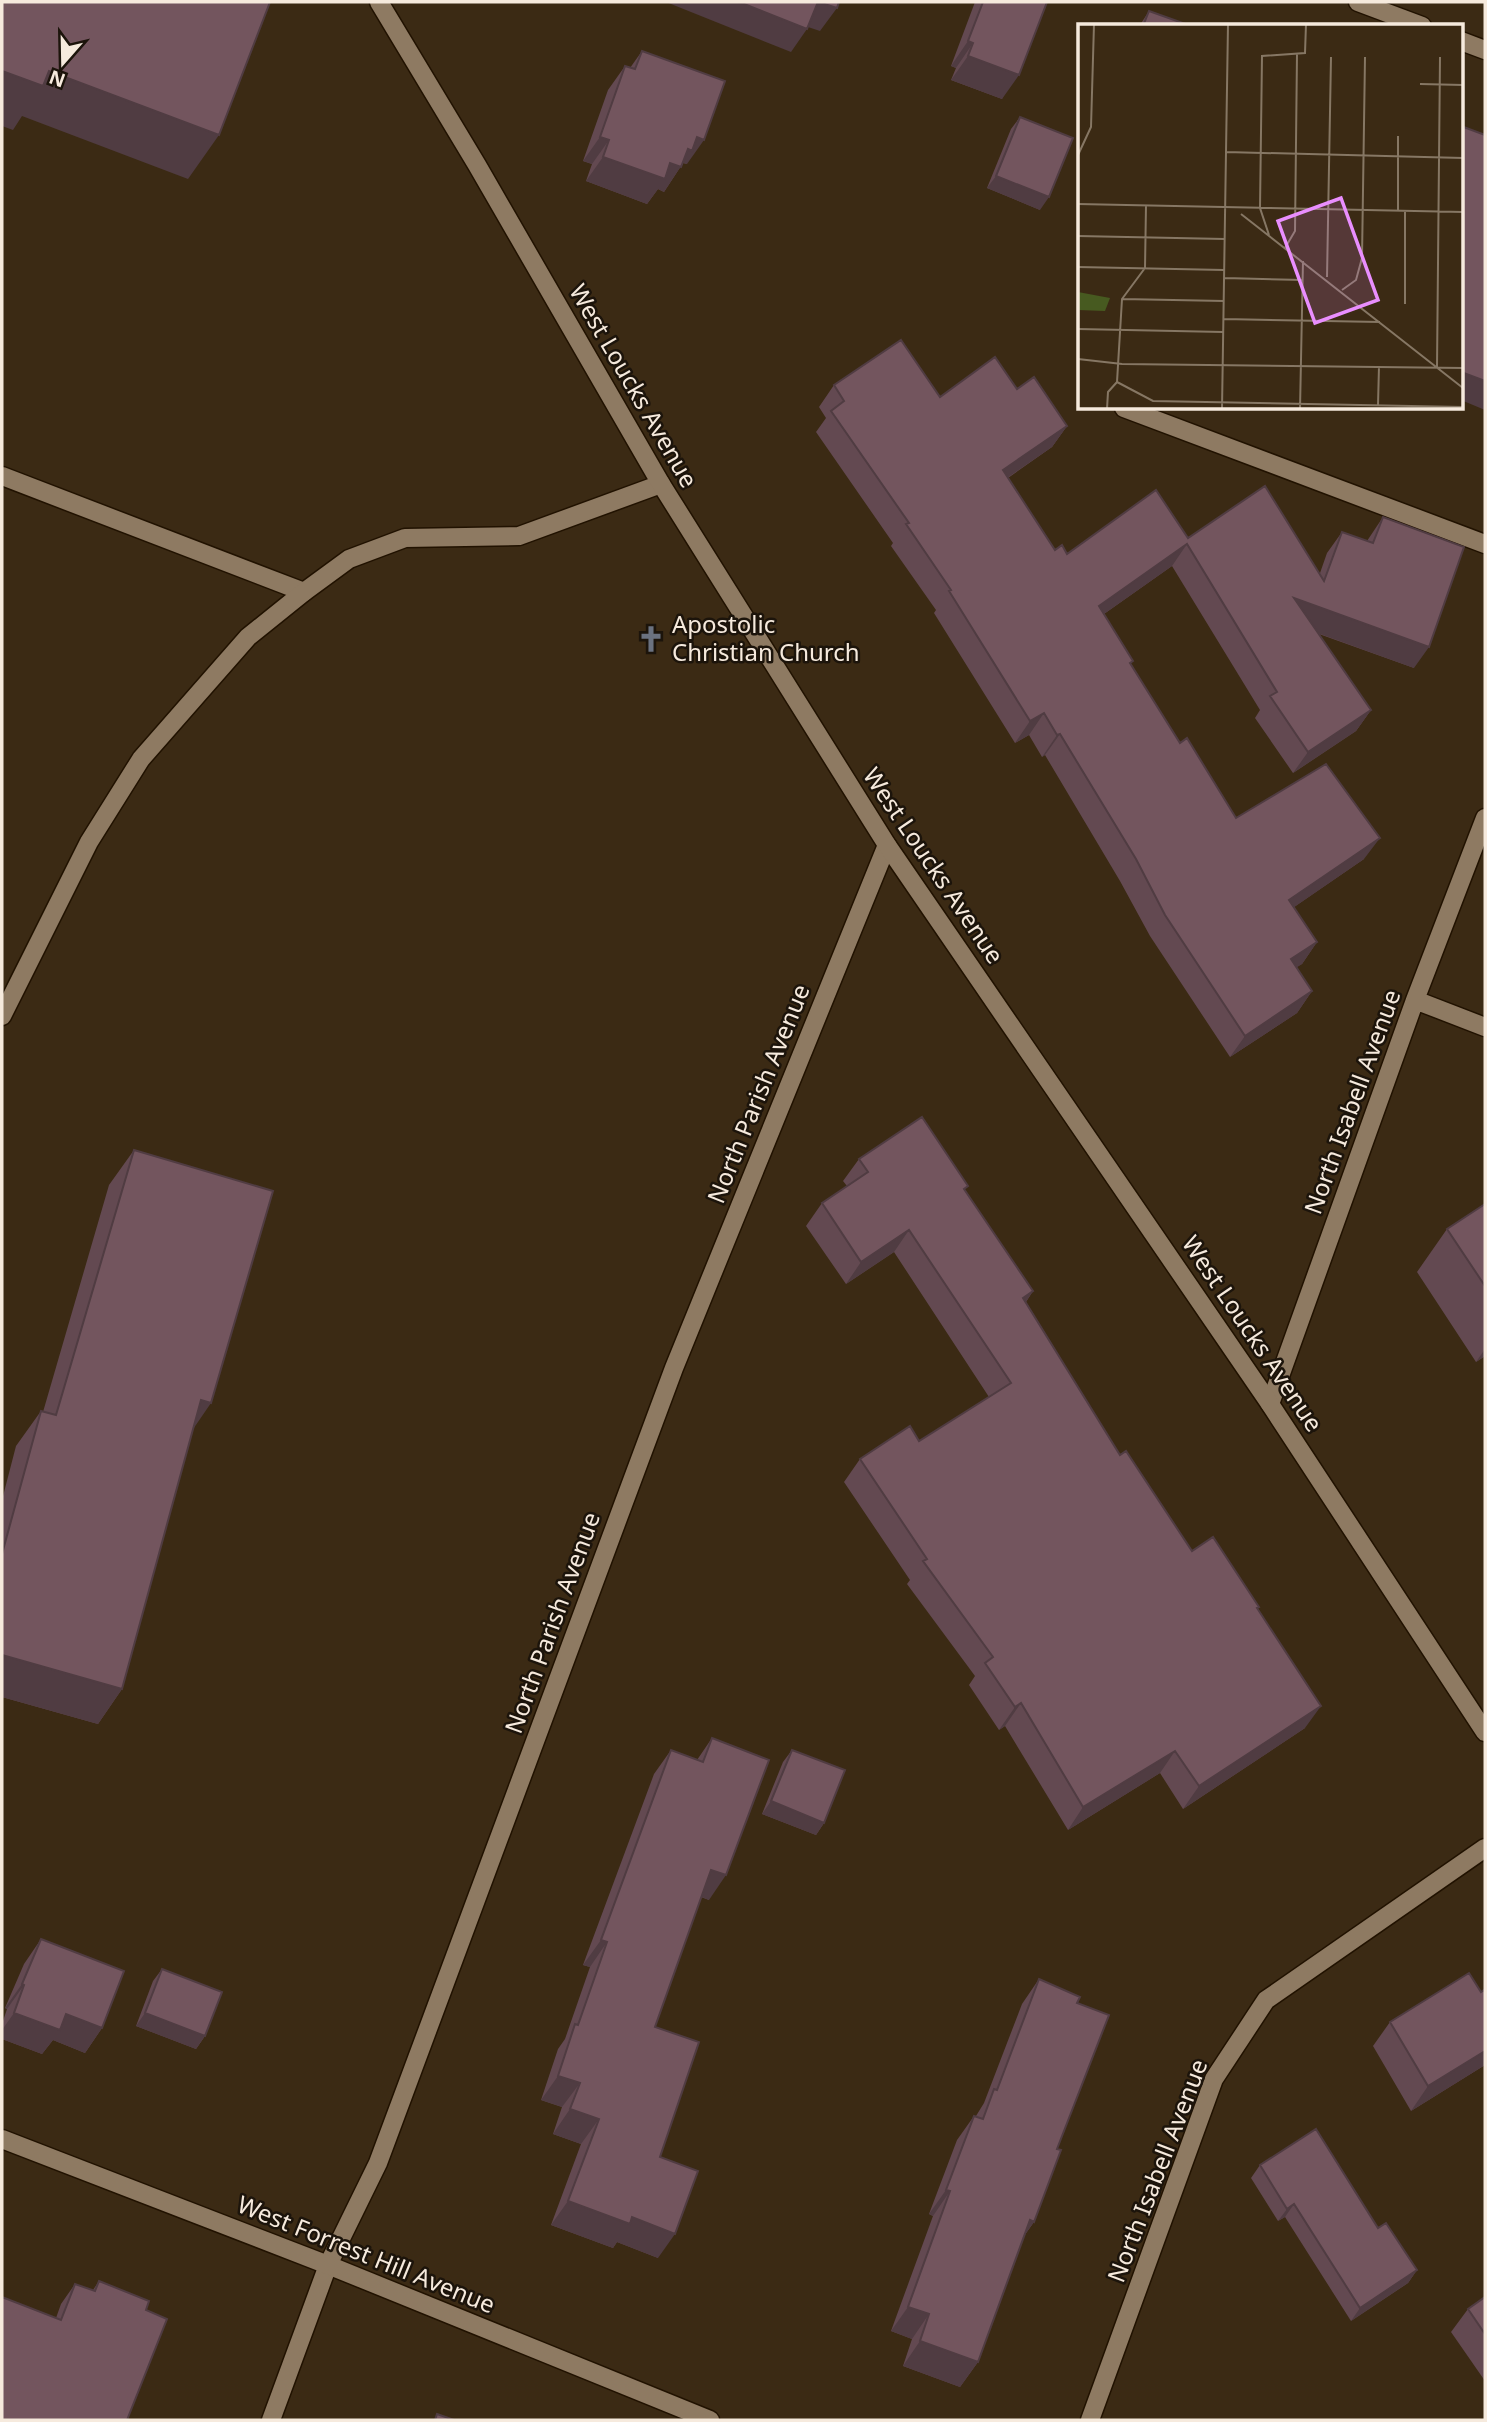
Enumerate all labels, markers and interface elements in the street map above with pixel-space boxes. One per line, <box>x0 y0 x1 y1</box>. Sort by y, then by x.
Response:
inset map <box>1078 24 1462 410</box>
north arrow <box>28 28 98 98</box>
text: N <box>45 64 69 94</box>
street label: West Loucks Avenue <box>562 277 706 493</box>
place label: Apostolic Christian Church <box>672 607 860 668</box>
church icon: Apostolic Christian Church <box>636 624 666 654</box>
street label: West Loucks Avenue <box>856 761 1012 970</box>
street label: North Parish Avenue <box>699 979 817 1208</box>
street label: North Isabell Avenue <box>1296 985 1408 1218</box>
street label: West Loucks Avenue <box>1175 1229 1331 1438</box>
street label: North Parish Avenue <box>496 1507 607 1738</box>
street label: North Isabell Avenue <box>1099 2054 1214 2287</box>
street label: West Forrest Hill Avenue <box>233 2187 500 2320</box>

